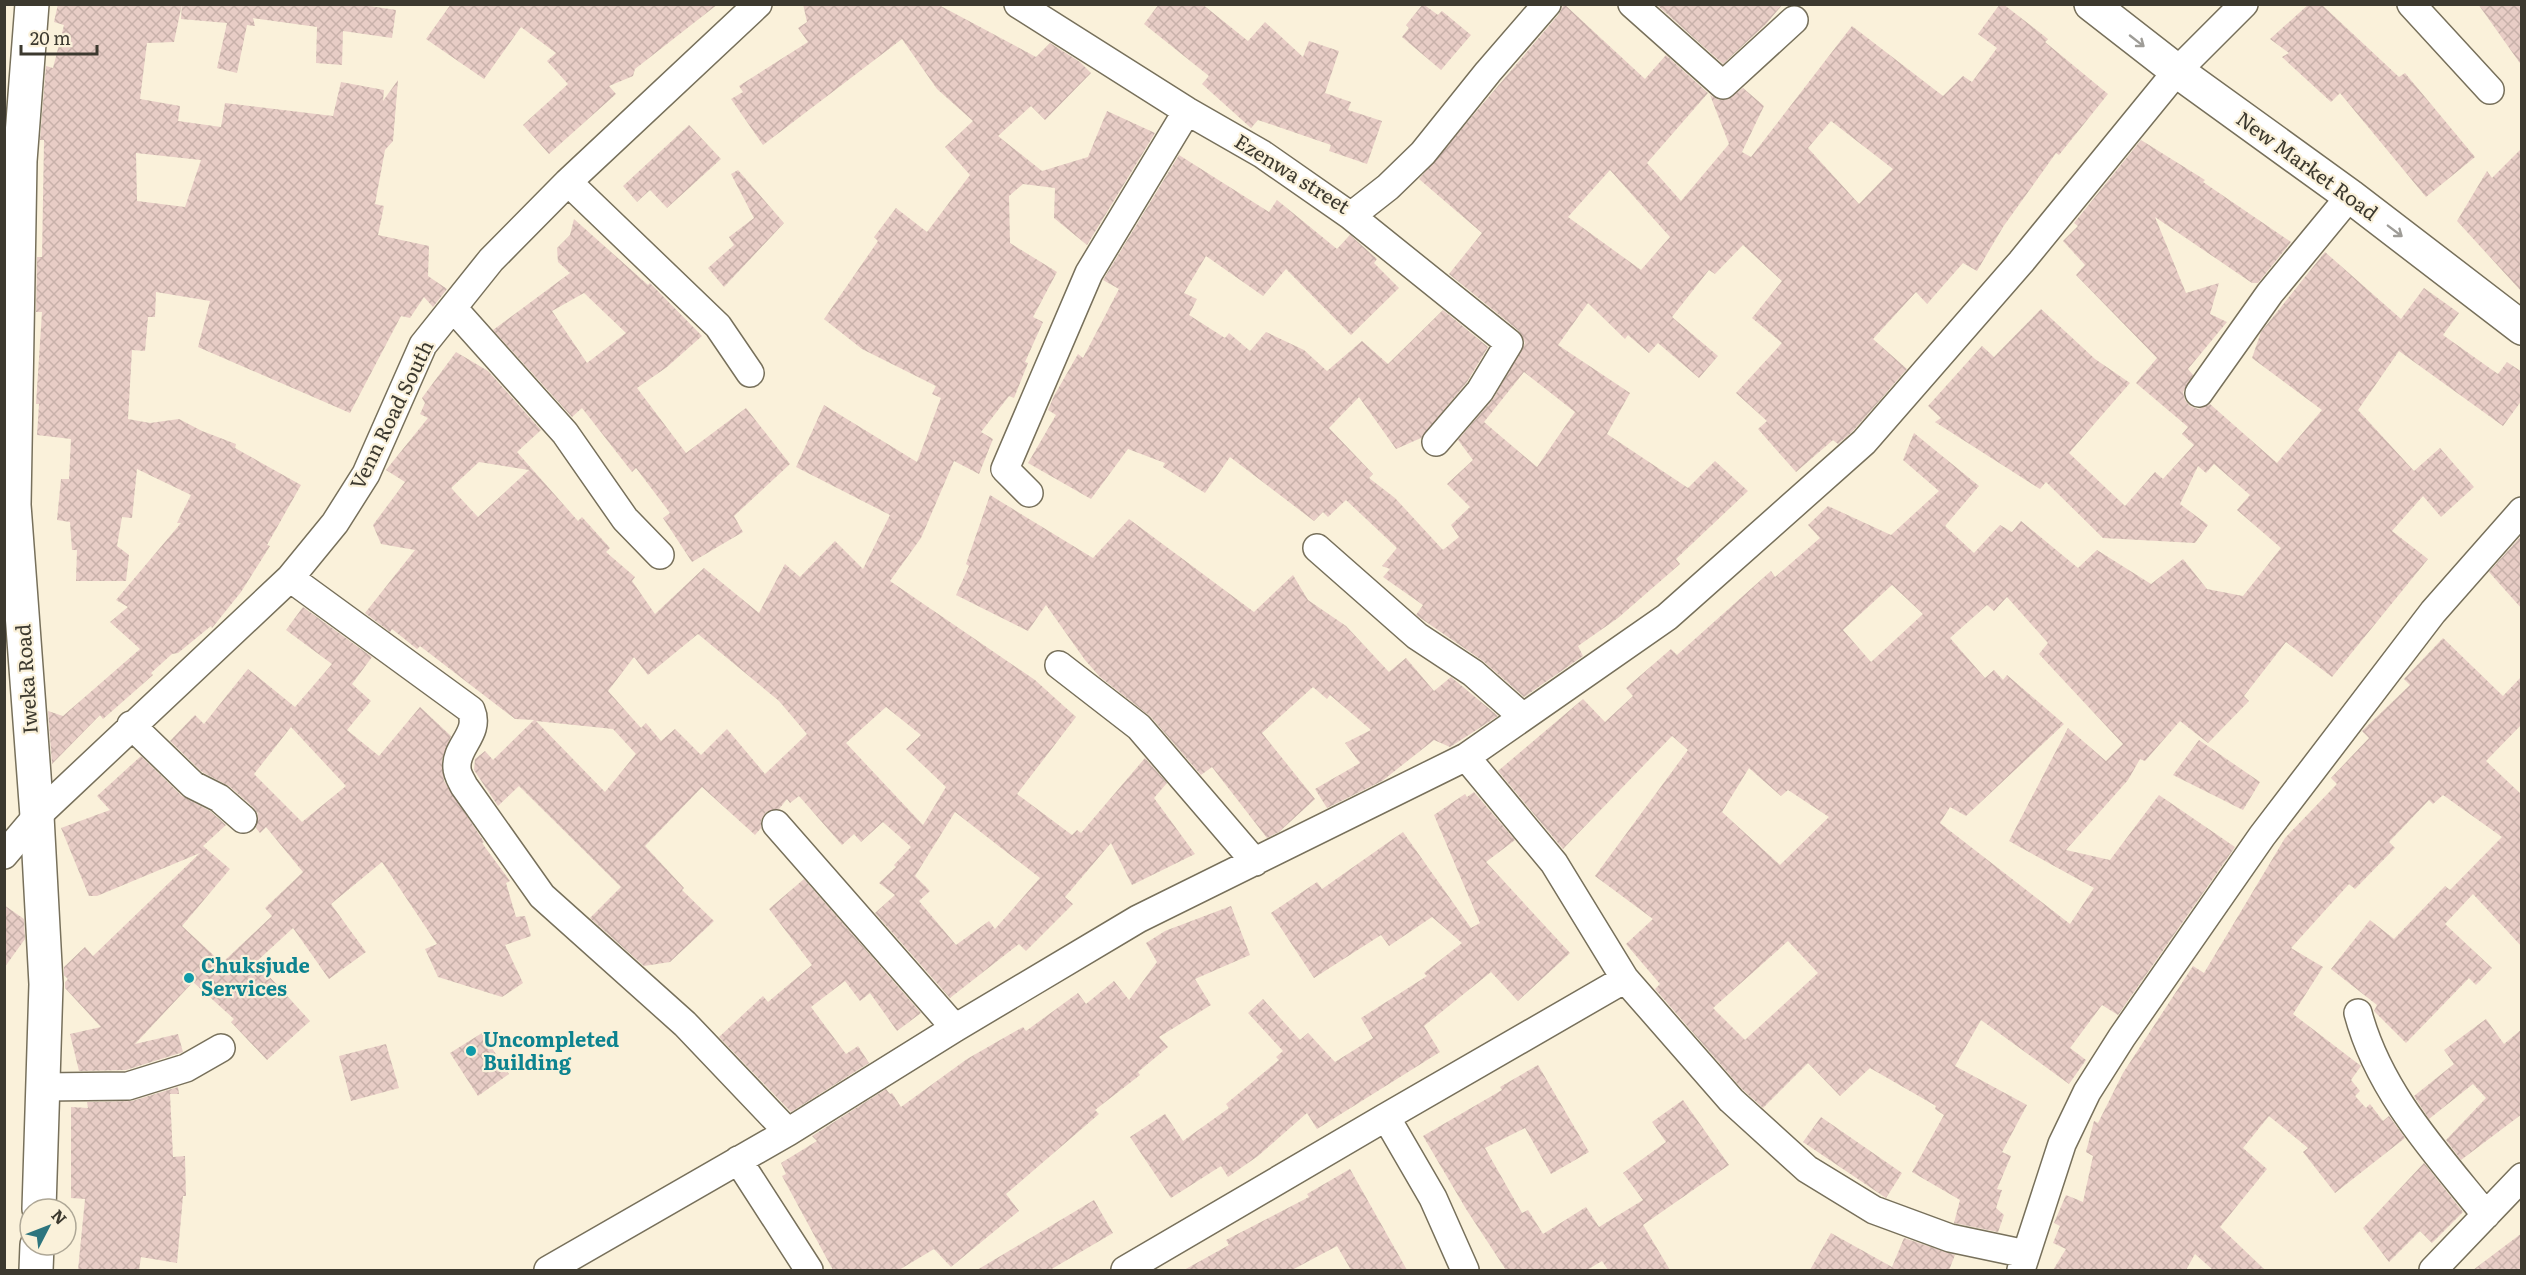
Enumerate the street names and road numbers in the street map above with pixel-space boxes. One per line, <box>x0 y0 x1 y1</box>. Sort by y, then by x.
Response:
street label: New Market Road <box>2231 103 2385 226</box>
street label: Ezenwa street <box>1229 125 1357 220</box>
street label: Venn Road South <box>341 334 439 494</box>
street label: Iweka Road <box>6 623 44 735</box>

